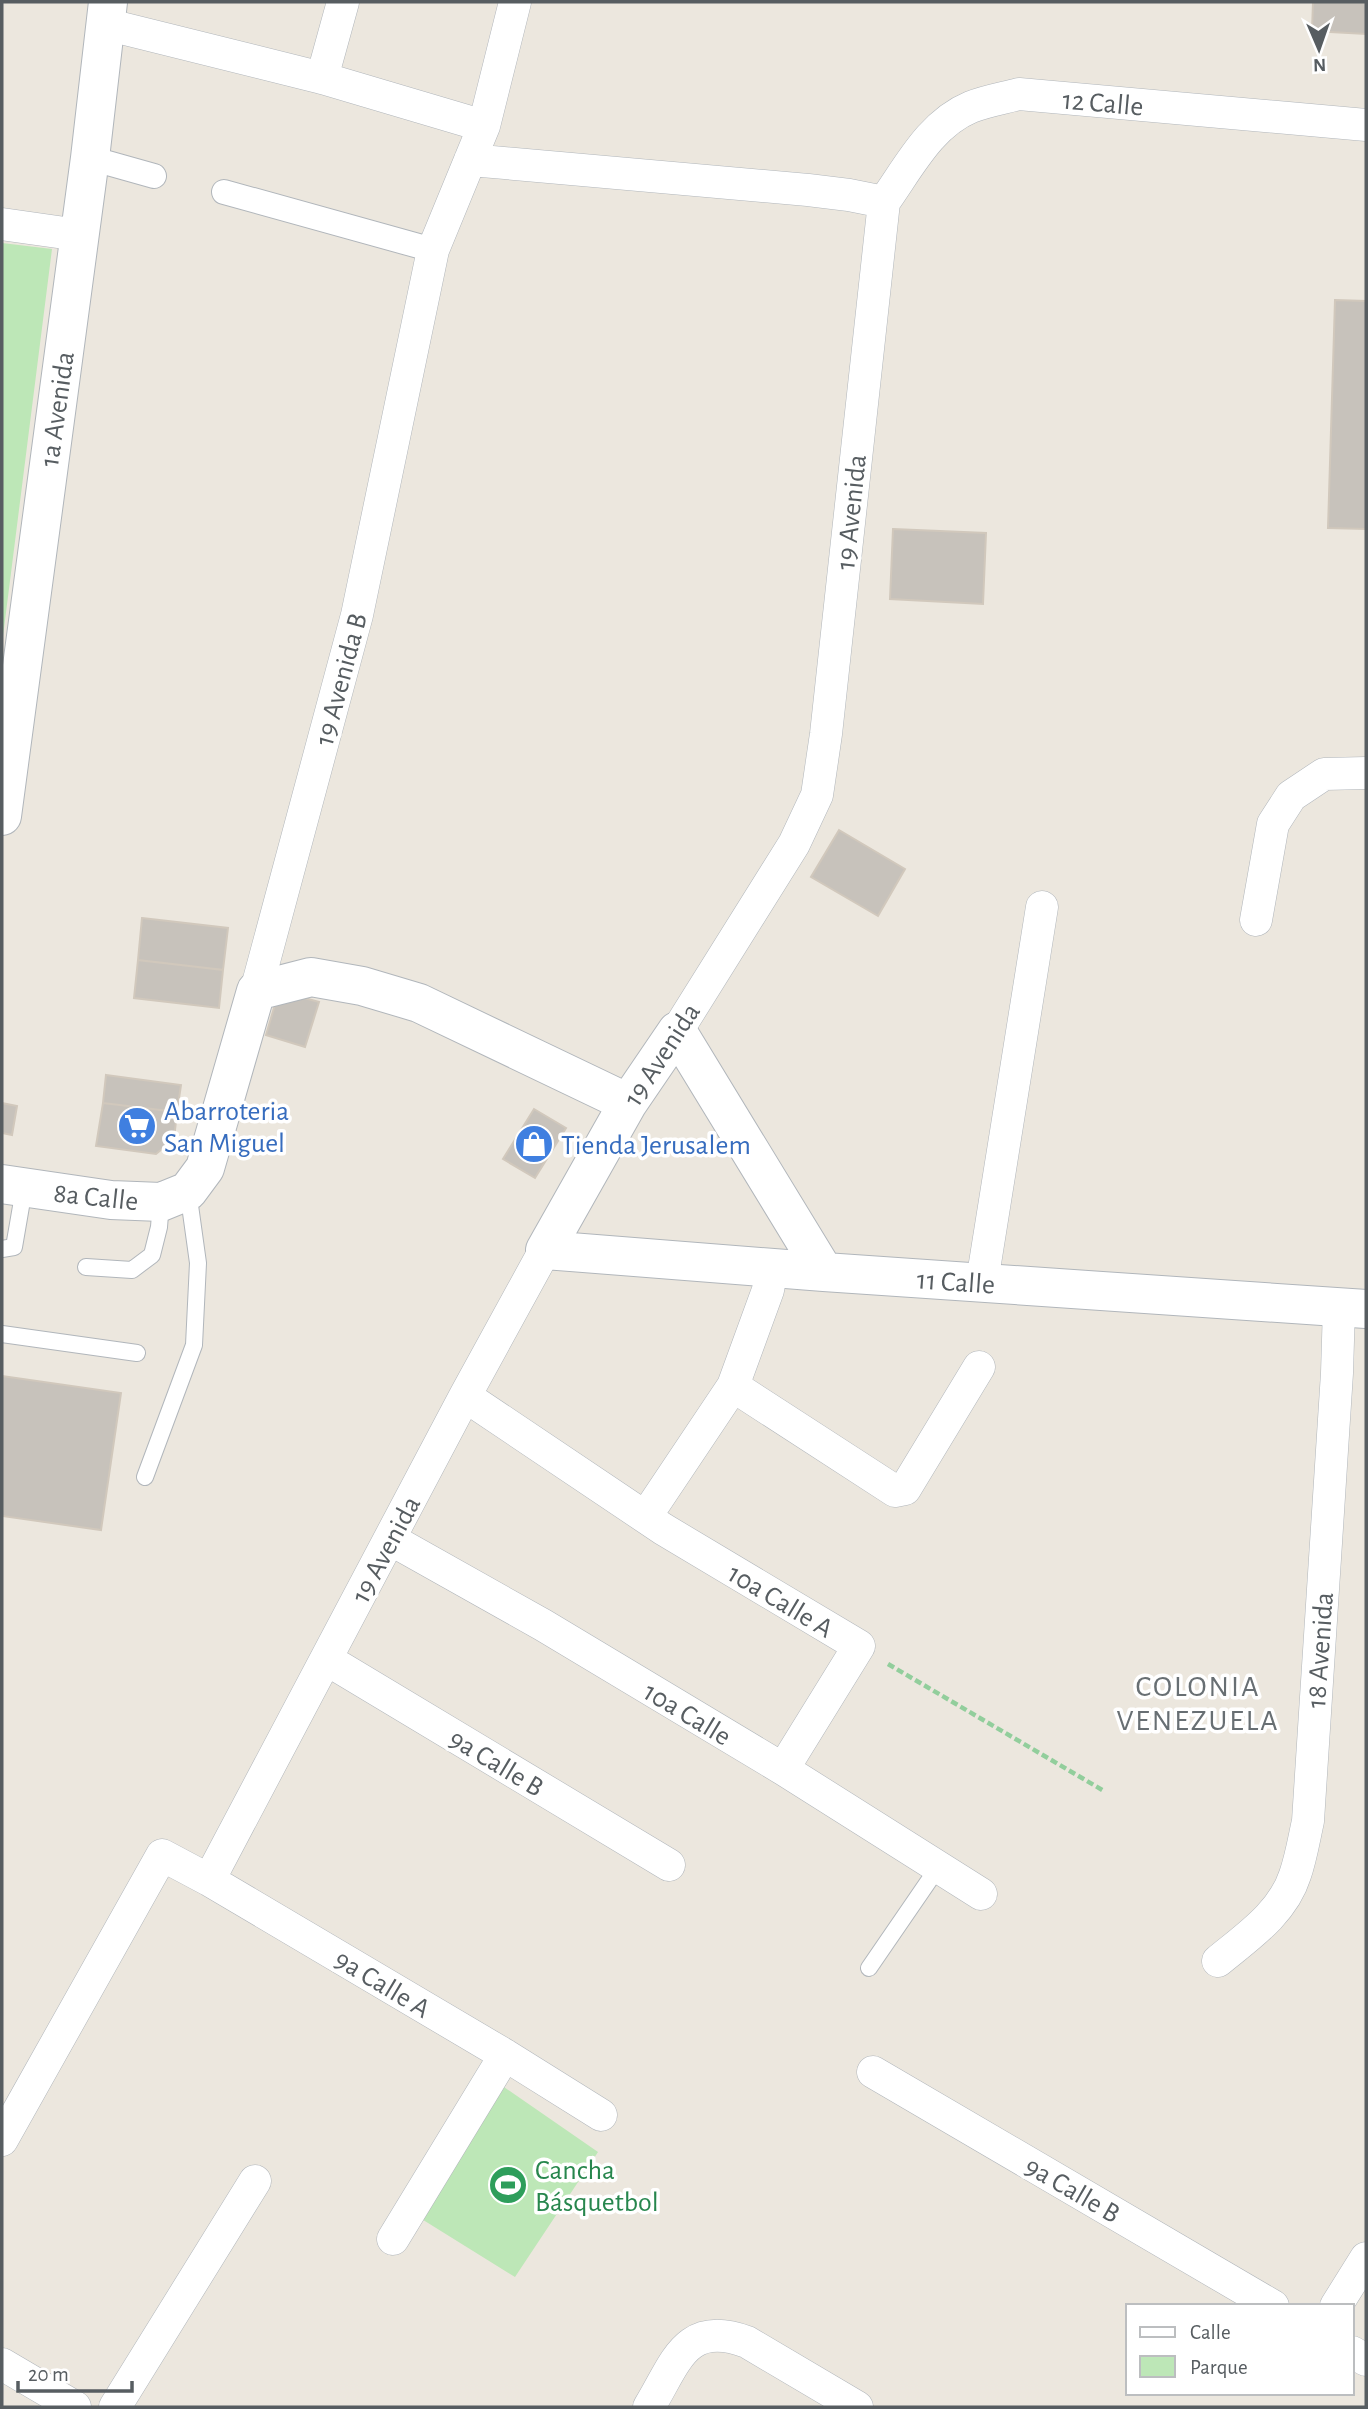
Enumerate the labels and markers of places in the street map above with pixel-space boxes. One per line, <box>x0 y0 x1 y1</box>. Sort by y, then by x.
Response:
place label: Abarroteria San Miguel <box>164 1098 289 1158</box>
supermarket icon: Abarroteria San Miguel <box>116 1105 158 1147</box>
shop icon: Tienda Jerusalem <box>513 1123 555 1165</box>
place label: Tienda Jerusalem <box>561 1132 751 1160</box>
place label: Cancha Básquetbol <box>535 2157 659 2217</box>
sports icon: Cancha Básquetbol <box>487 2164 529 2206</box>

